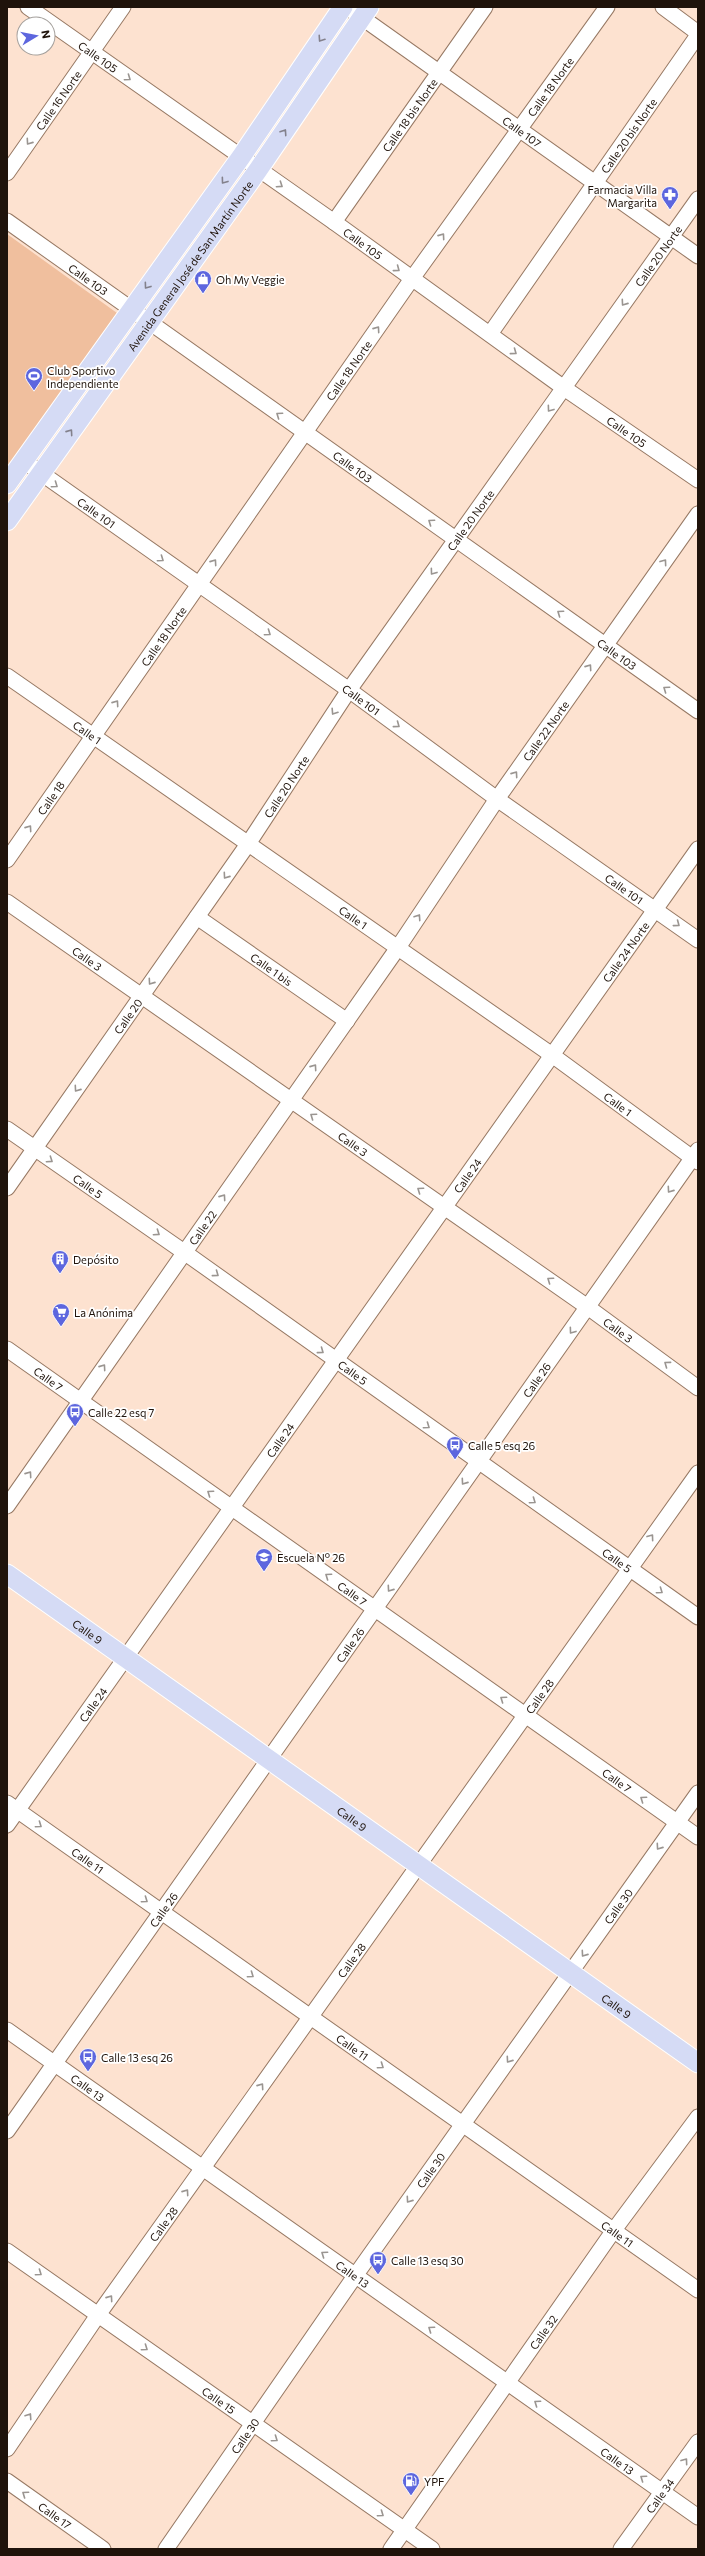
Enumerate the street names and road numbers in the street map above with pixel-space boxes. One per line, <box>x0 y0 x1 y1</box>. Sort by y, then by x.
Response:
street label: Calle 105 <box>76 38 121 75</box>
street label: Calle 18 Norte <box>524 54 576 119</box>
street label: Calle 16 Norte <box>33 68 83 132</box>
street label: Calle 18 bis Norte <box>379 76 440 154</box>
street label: Calle 20 bis Norte <box>598 95 659 175</box>
street label: Calle 107 <box>500 113 544 150</box>
street label: Avenida General José de San Martín Norte <box>124 178 255 353</box>
street label: Calle 20 Norte <box>632 223 684 289</box>
street label: Calle 105 <box>341 225 385 262</box>
street label: Calle 103 <box>66 261 111 297</box>
street label: Calle 18 Norte <box>323 338 374 403</box>
street label: Calle 105 <box>605 413 649 449</box>
street label: Calle 103 <box>331 448 375 485</box>
street label: Calle 20 Norte <box>444 487 496 553</box>
street label: Calle 101 <box>75 494 118 530</box>
street label: Calle 18 Norte <box>138 603 188 668</box>
street label: Calle 103 <box>595 635 639 672</box>
street label: Calle 101 <box>340 681 383 717</box>
street label: Calle 22 Norte <box>520 698 571 763</box>
street label: Calle 1 <box>71 718 104 746</box>
street label: Calle 20 Norte <box>261 753 311 820</box>
street label: Calle 18 <box>34 778 67 817</box>
street label: Calle 101 <box>603 871 646 906</box>
street label: Calle 1 <box>337 903 370 931</box>
street label: Calle 24 Norte <box>599 919 651 984</box>
street label: Calle 3 <box>70 943 105 973</box>
street label: Calle 1 bis <box>248 950 295 988</box>
street label: Calle 20 <box>111 996 144 1036</box>
street label: Calle 1 <box>602 1089 635 1118</box>
street label: Calle 3 <box>336 1129 370 1158</box>
street label: Calle 24 <box>450 1155 484 1195</box>
street label: Calle 5 <box>71 1171 106 1200</box>
street label: Calle 22 <box>185 1208 219 1247</box>
street label: Calle 3 <box>601 1314 636 1345</box>
street label: Calle 5 <box>336 1357 370 1387</box>
street label: Calle 26 <box>520 1359 553 1400</box>
street label: Calle 7 <box>32 1364 66 1393</box>
street label: Calle 24 <box>263 1420 297 1460</box>
street label: Calle 5 <box>600 1545 635 1575</box>
street label: Calle 7 <box>335 1578 370 1608</box>
street label: Calle 9 <box>70 1616 106 1646</box>
street label: Calle 26 <box>333 1624 367 1664</box>
street label: Calle 28 <box>522 1676 556 1716</box>
street label: Calle 24 <box>76 1684 109 1724</box>
street label: Calle 7 <box>600 1765 634 1795</box>
street label: Calle 9 <box>335 1803 370 1834</box>
street label: Calle 11 <box>69 1844 106 1876</box>
street label: Calle 30 <box>601 1886 635 1926</box>
street label: Calle 26 <box>146 1889 180 1929</box>
street label: Calle 28 <box>334 1940 368 1980</box>
street label: Calle 9 <box>599 1991 634 2021</box>
street label: Calle 11 <box>334 2031 371 2062</box>
street label: Calle 13 <box>69 2071 107 2103</box>
street label: Calle 30 <box>413 2150 447 2190</box>
street label: Calle 28 <box>146 2204 180 2244</box>
street label: Calle 11 <box>599 2218 636 2249</box>
street label: Calle 13 <box>334 2257 372 2290</box>
street label: Calle 32 <box>526 2312 559 2352</box>
street label: Calle 15 <box>200 2384 238 2416</box>
street label: Calle 30 <box>228 2415 261 2456</box>
street label: Calle 13 <box>598 2444 637 2477</box>
street label: Calle 34 <box>643 2475 677 2515</box>
street label: Calle 17 <box>36 2499 74 2531</box>

